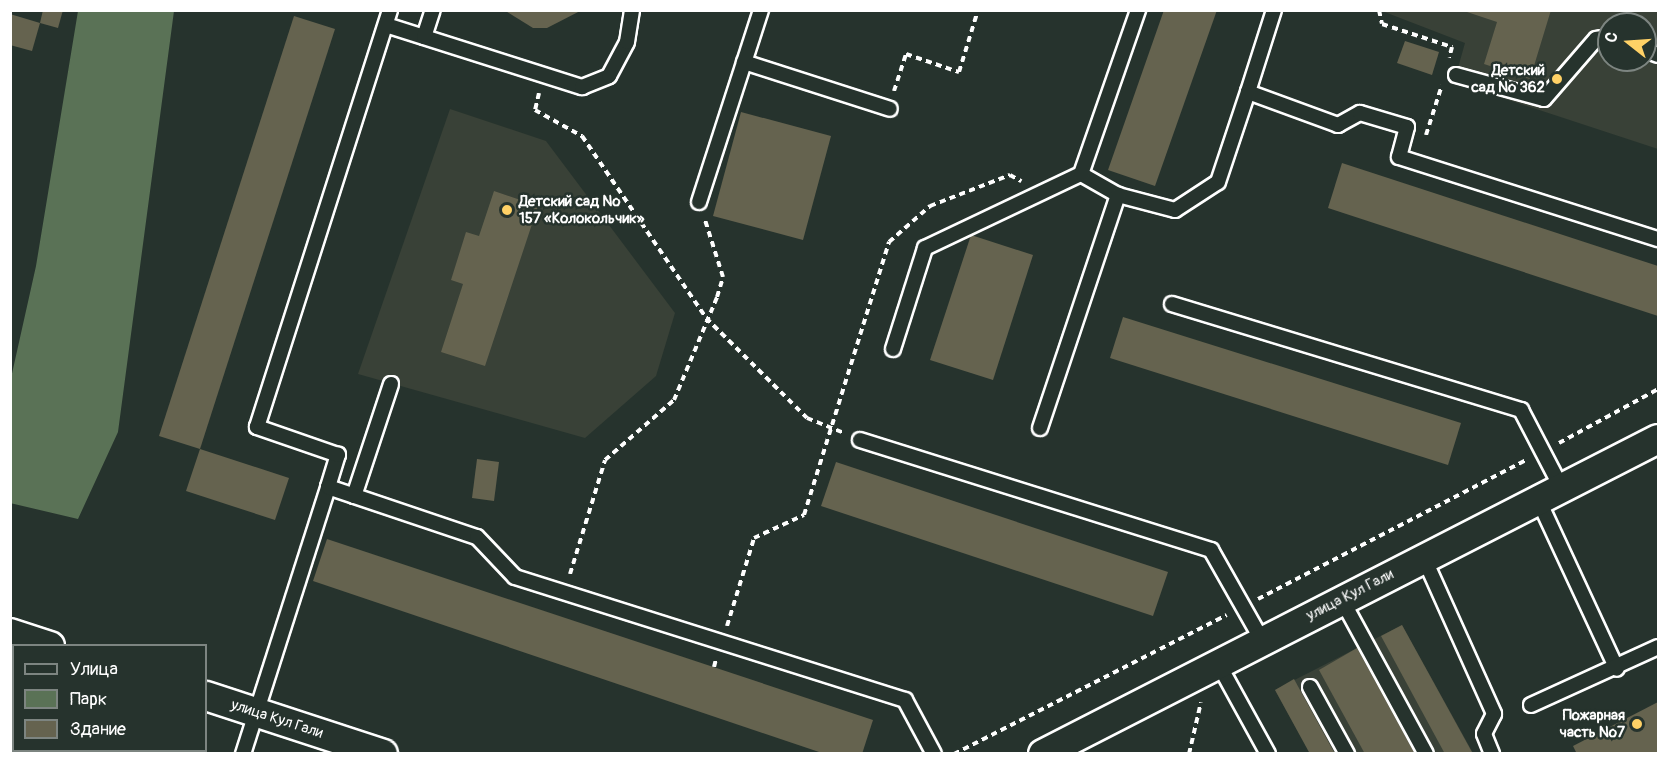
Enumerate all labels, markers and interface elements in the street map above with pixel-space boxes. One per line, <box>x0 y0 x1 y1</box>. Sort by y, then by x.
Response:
north arrow <box>1597 12 1657 72</box>
text: С <box>1601 30 1623 45</box>
place label: Детский сад № 362 <box>1471 61 1545 96</box>
marker: Детский сад № 362 <box>1550 72 1564 86</box>
place label: Детский сад № 157 «Колокольчик» <box>519 192 644 227</box>
marker: Детский сад № 157 «Колокольчик» <box>500 203 514 217</box>
street label: улица Кул Гали <box>1303 565 1397 625</box>
legend <box>12 644 207 752</box>
text: Улица <box>70 658 118 681</box>
text: Парк <box>70 688 107 711</box>
street label: улица Кул Гали <box>229 696 325 742</box>
place label: Пожарная часть №7 <box>1559 706 1625 741</box>
marker: Пожарная часть №7 <box>1630 717 1644 731</box>
text: Здание <box>70 718 126 741</box>

